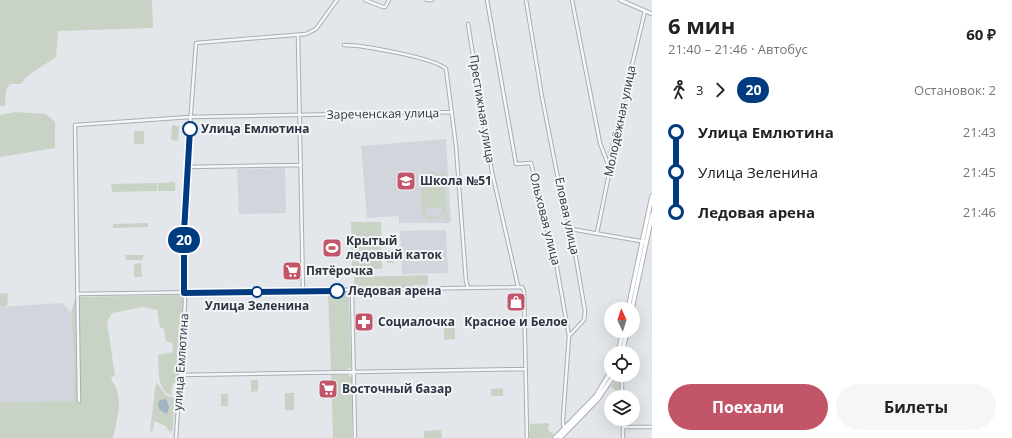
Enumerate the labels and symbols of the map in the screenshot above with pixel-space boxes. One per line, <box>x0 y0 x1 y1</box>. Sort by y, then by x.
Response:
street label: Престижная улица <box>466 54 499 164</box>
street label: Молодёжная улица <box>599 64 640 178</box>
street label: Зареченская улица <box>327 104 439 123</box>
place label: Улица Емлютина <box>201 120 310 137</box>
marker: Улица Емлютина <box>182 121 198 137</box>
school or university icon: Школа №51 <box>395 170 417 192</box>
street label: Ольховая улица <box>526 171 565 267</box>
place label: Школа №51 <box>420 172 492 189</box>
street label: Еловая улица <box>551 176 584 256</box>
line badge: 20 <box>166 227 202 253</box>
place label: Крытый ледовый каток <box>346 232 442 263</box>
sports icon: Крытый ледовый каток <box>321 237 343 259</box>
supermarket icon: Пятёрочка <box>281 260 303 282</box>
place label: Пятёрочка <box>306 262 373 279</box>
place label: Ледовая арена <box>348 282 442 299</box>
marker: Ледовая арена <box>329 283 345 299</box>
marker: Улица Зеленина <box>251 286 263 298</box>
shop icon: Красное и Белое <box>505 291 527 313</box>
place label: Улица Зеленина <box>205 297 309 314</box>
north arrow <box>604 302 640 338</box>
pharmacy icon: Социалочка <box>353 311 375 333</box>
street label: улица Емлютина <box>169 313 192 411</box>
place label: Социалочка <box>378 313 455 330</box>
place label: Красное и Белое <box>464 313 568 330</box>
supermarket icon: Восточный базар <box>317 378 339 400</box>
place label: Восточный базар <box>342 380 452 397</box>

